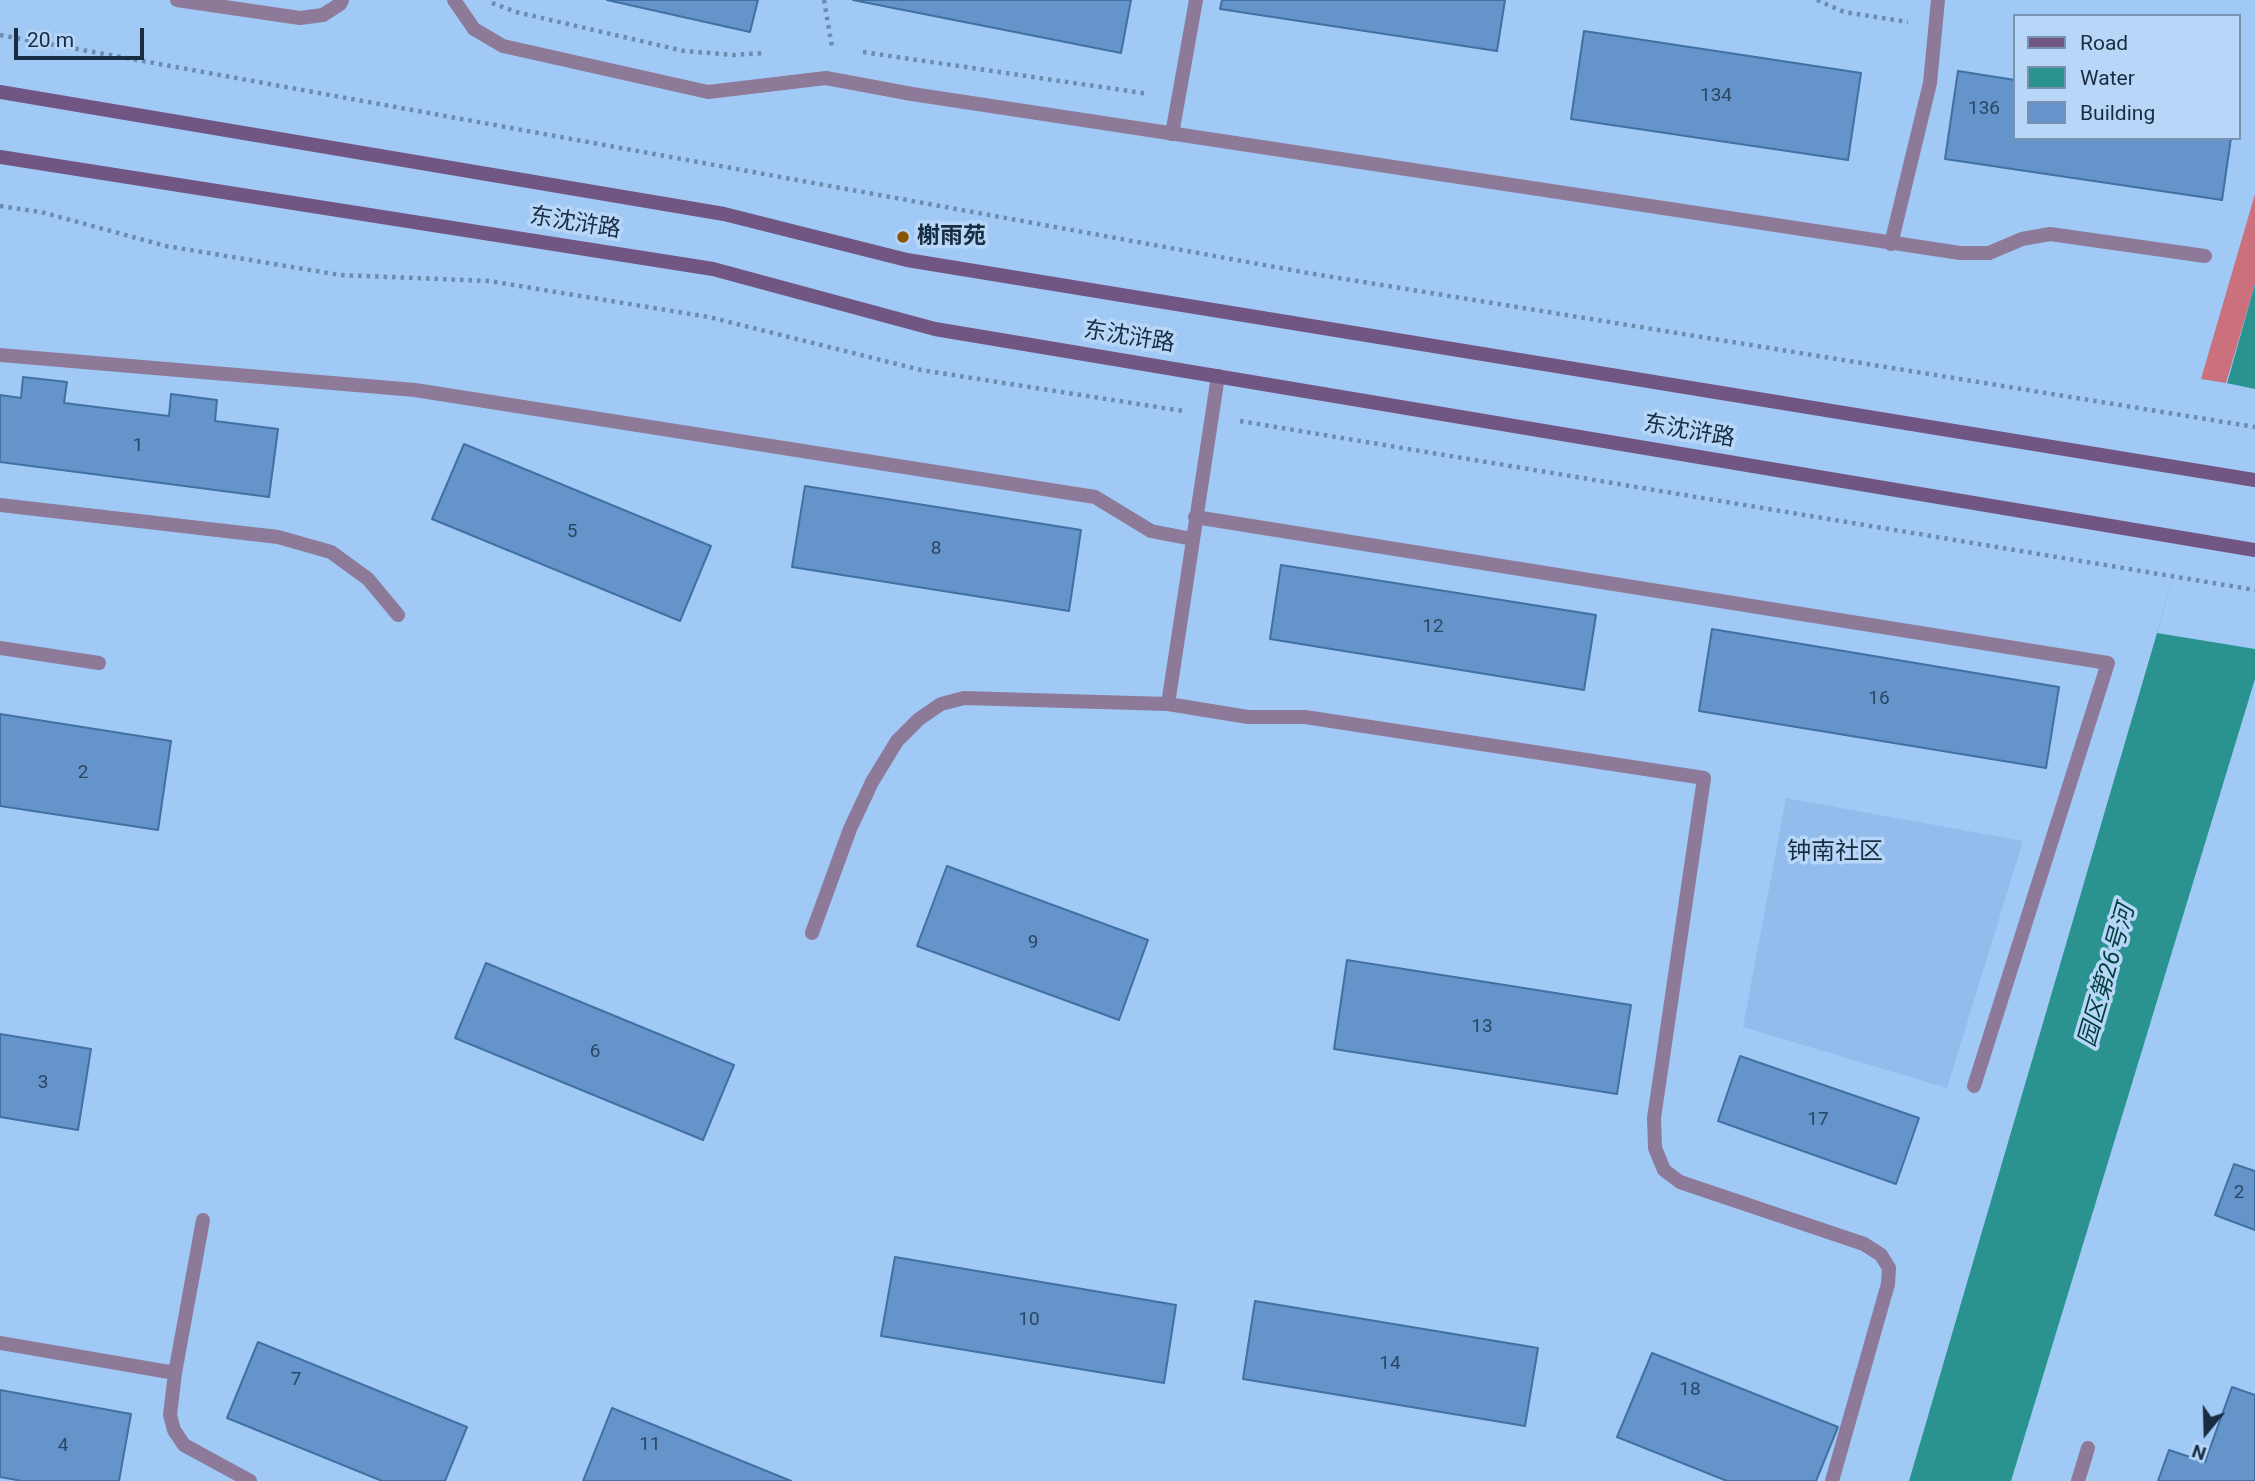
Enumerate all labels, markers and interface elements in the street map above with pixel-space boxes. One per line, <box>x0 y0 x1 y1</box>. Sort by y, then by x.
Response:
scale bar <box>18 14 147 58</box>
legend <box>2014 14 2241 140</box>
text: 20 m <box>27 28 74 52</box>
text: Road <box>2080 31 2128 55</box>
text: Water <box>2080 66 2135 90</box>
house number: 134 <box>1700 85 1732 107</box>
house number: 136 <box>1968 98 2000 120</box>
text: Building <box>2080 101 2155 125</box>
street label: 东沈浒路 <box>527 203 623 245</box>
place label: 榭雨苑 <box>917 223 986 251</box>
marker: 榭雨苑 <box>895 229 911 245</box>
street label: 东沈浒路 <box>1081 317 1177 359</box>
street label: 东沈浒路 <box>1641 410 1737 454</box>
house number: 1 <box>133 435 143 457</box>
house number: 5 <box>567 521 577 543</box>
house number: 8 <box>931 538 941 560</box>
house number: 12 <box>1422 616 1444 638</box>
house number: 16 <box>1868 688 1890 710</box>
house number: 2 <box>78 762 88 784</box>
district label: 钟南社区 <box>1787 839 1883 867</box>
water label: 园区第26号河 <box>2074 902 2142 1050</box>
house number: 9 <box>1028 932 1038 954</box>
house number: 13 <box>1471 1016 1493 1038</box>
house number: 6 <box>590 1041 600 1063</box>
house number: 3 <box>38 1072 48 1094</box>
house number: 17 <box>1807 1109 1829 1131</box>
house number: 2 <box>2234 1182 2244 1204</box>
house number: 10 <box>1018 1309 1040 1331</box>
house number: 14 <box>1379 1353 1401 1375</box>
house number: 7 <box>291 1369 301 1391</box>
house number: 18 <box>1679 1379 1701 1401</box>
north arrow <box>2171 1397 2241 1467</box>
house number: 11 <box>639 1434 661 1456</box>
house number: 4 <box>58 1435 68 1457</box>
text: N <box>2189 1439 2209 1465</box>

